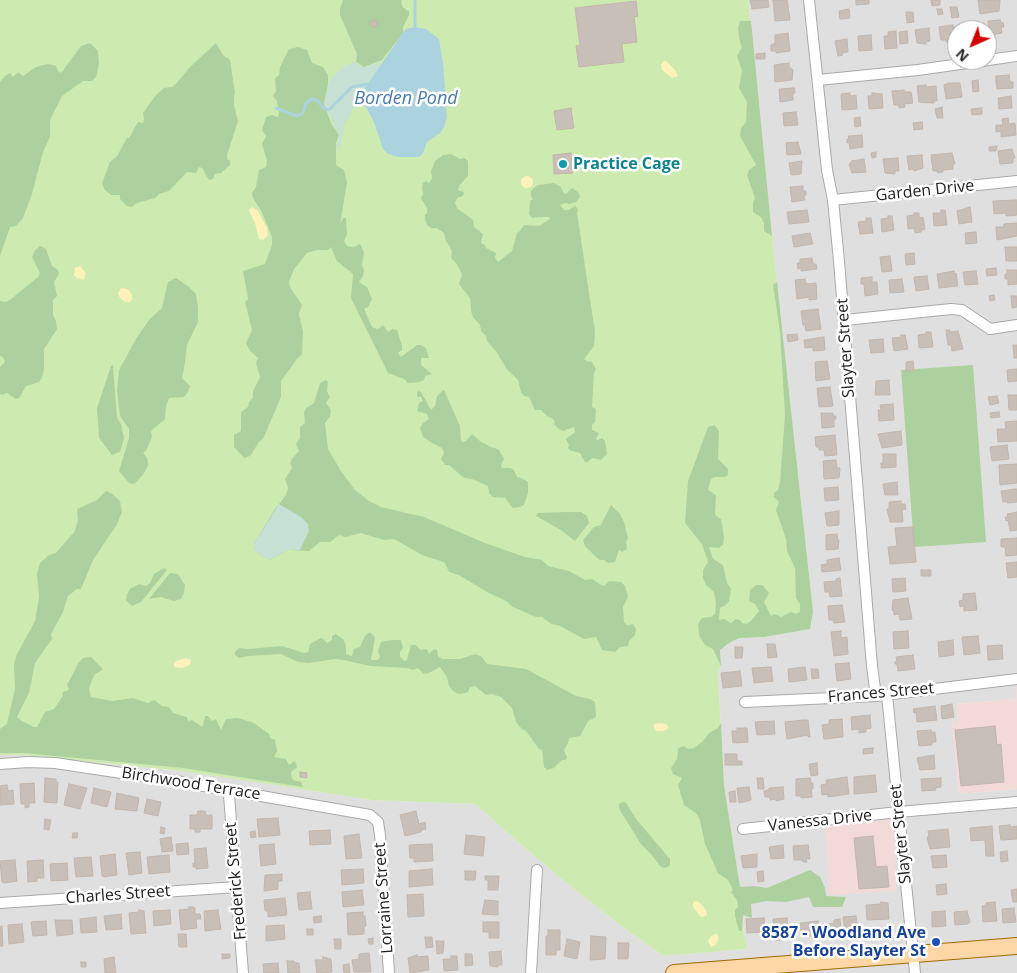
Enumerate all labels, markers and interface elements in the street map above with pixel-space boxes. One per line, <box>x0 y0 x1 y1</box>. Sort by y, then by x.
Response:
north arrow <box>947 20 997 70</box>
text: N <box>951 45 973 66</box>
water label: Borden Pond <box>354 88 458 110</box>
place label: Practice Cage <box>573 154 680 174</box>
marker: Practice Cage <box>557 158 569 170</box>
street label: Garden Drive <box>875 176 975 206</box>
street label: Slayter Street <box>833 298 859 398</box>
street label: Frances Street <box>827 679 935 707</box>
street label: Birchwood Terrace <box>120 764 262 804</box>
street label: Slayter Street <box>886 783 916 885</box>
street label: Vanessa Drive <box>767 806 873 836</box>
street label: Frederick Street <box>221 821 251 941</box>
street label: Lorraine Street <box>371 842 397 954</box>
street label: Charles Street <box>65 882 171 908</box>
place label: 8587 - Woodland Ave Before Slayter St <box>762 923 926 961</box>
marker: 8587 - Woodland Ave Before Slayter St <box>930 936 942 948</box>

